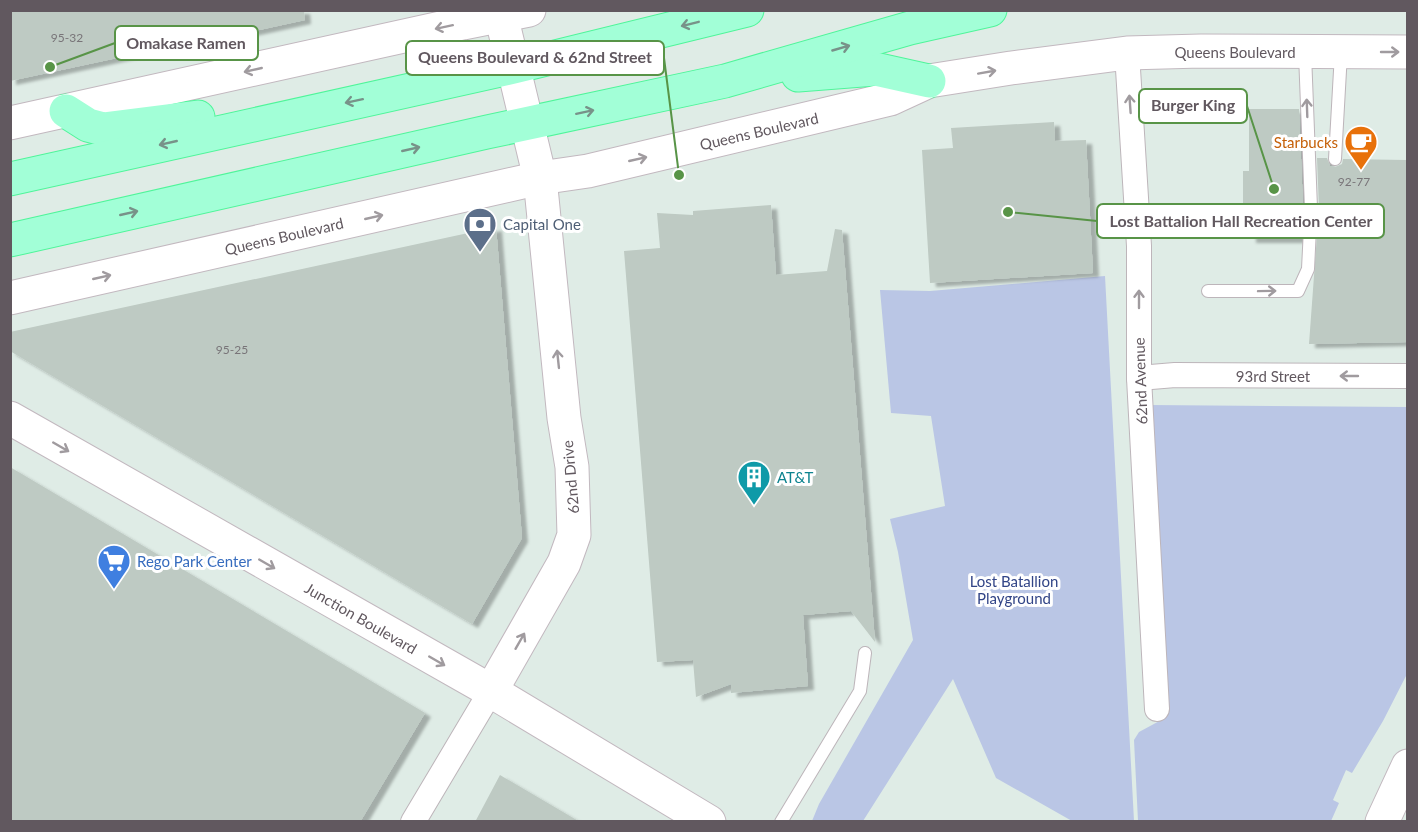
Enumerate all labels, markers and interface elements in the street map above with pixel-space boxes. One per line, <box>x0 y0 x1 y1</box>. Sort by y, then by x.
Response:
one-way arrow <box>681 19 700 31</box>
one-way arrow <box>434 22 453 34</box>
callout: Omakase Ramen <box>115 26 258 60</box>
house number: 95-32 <box>51 30 83 45</box>
text: Omakase Ramen <box>126 33 246 52</box>
callout: Queens Boulevard & 62nd Street <box>406 41 664 75</box>
one-way arrow <box>832 42 851 53</box>
street label: Queens Boulevard <box>1174 43 1296 61</box>
one-way arrow <box>1380 46 1400 58</box>
text: Queens Boulevard & 62nd Street <box>418 47 652 66</box>
one-way arrow <box>244 64 263 76</box>
one-way arrow <box>976 66 996 77</box>
callout: Burger King <box>1139 89 1247 123</box>
one-way arrow <box>1125 94 1136 114</box>
text: Burger King <box>1151 95 1236 114</box>
one-way arrow <box>345 96 364 108</box>
one-way arrow <box>1301 99 1312 119</box>
one-way arrow <box>575 106 594 118</box>
street label: Queens Boulevard <box>698 109 820 153</box>
cafe icon: Starbucks <box>1343 124 1379 171</box>
place label: Starbucks <box>1274 133 1338 151</box>
one-way arrow <box>159 138 178 150</box>
one-way arrow <box>401 143 420 155</box>
one-way arrow <box>629 153 648 165</box>
house number: 92-77 <box>1338 174 1370 189</box>
callout: Lost Battalion Hall Recreation Center <box>1097 204 1384 238</box>
bank icon: Capital One <box>462 206 498 253</box>
one-way arrow <box>119 207 138 218</box>
one-way arrow <box>364 210 383 222</box>
text: Lost Battalion Hall Recreation Center <box>1110 211 1372 230</box>
street label: Queens Boulevard <box>223 214 345 258</box>
place label: Capital One <box>503 215 581 233</box>
one-way arrow <box>92 271 111 283</box>
one-way arrow <box>1256 286 1276 297</box>
one-way arrow <box>1133 289 1145 309</box>
street label: 62nd Avenue <box>1129 337 1151 425</box>
house number: 95-25 <box>216 342 248 357</box>
one-way arrow <box>552 350 563 370</box>
street label: 93rd Street <box>1236 367 1311 385</box>
one-way arrow <box>1340 370 1360 382</box>
street label: 62nd Drive <box>558 439 582 515</box>
one-way arrow <box>52 441 69 453</box>
building icon: AT&T <box>736 459 772 506</box>
place label: AT&T <box>777 468 813 486</box>
supermarket icon: Rego Park Center <box>96 543 132 590</box>
place label: Rego Park Center <box>137 552 252 570</box>
one-way arrow <box>258 559 276 570</box>
park label: Lost Batallion Playground <box>970 572 1058 607</box>
street label: Junction Boulevard <box>302 579 420 657</box>
one-way arrow <box>515 632 526 650</box>
one-way arrow <box>428 655 445 667</box>

